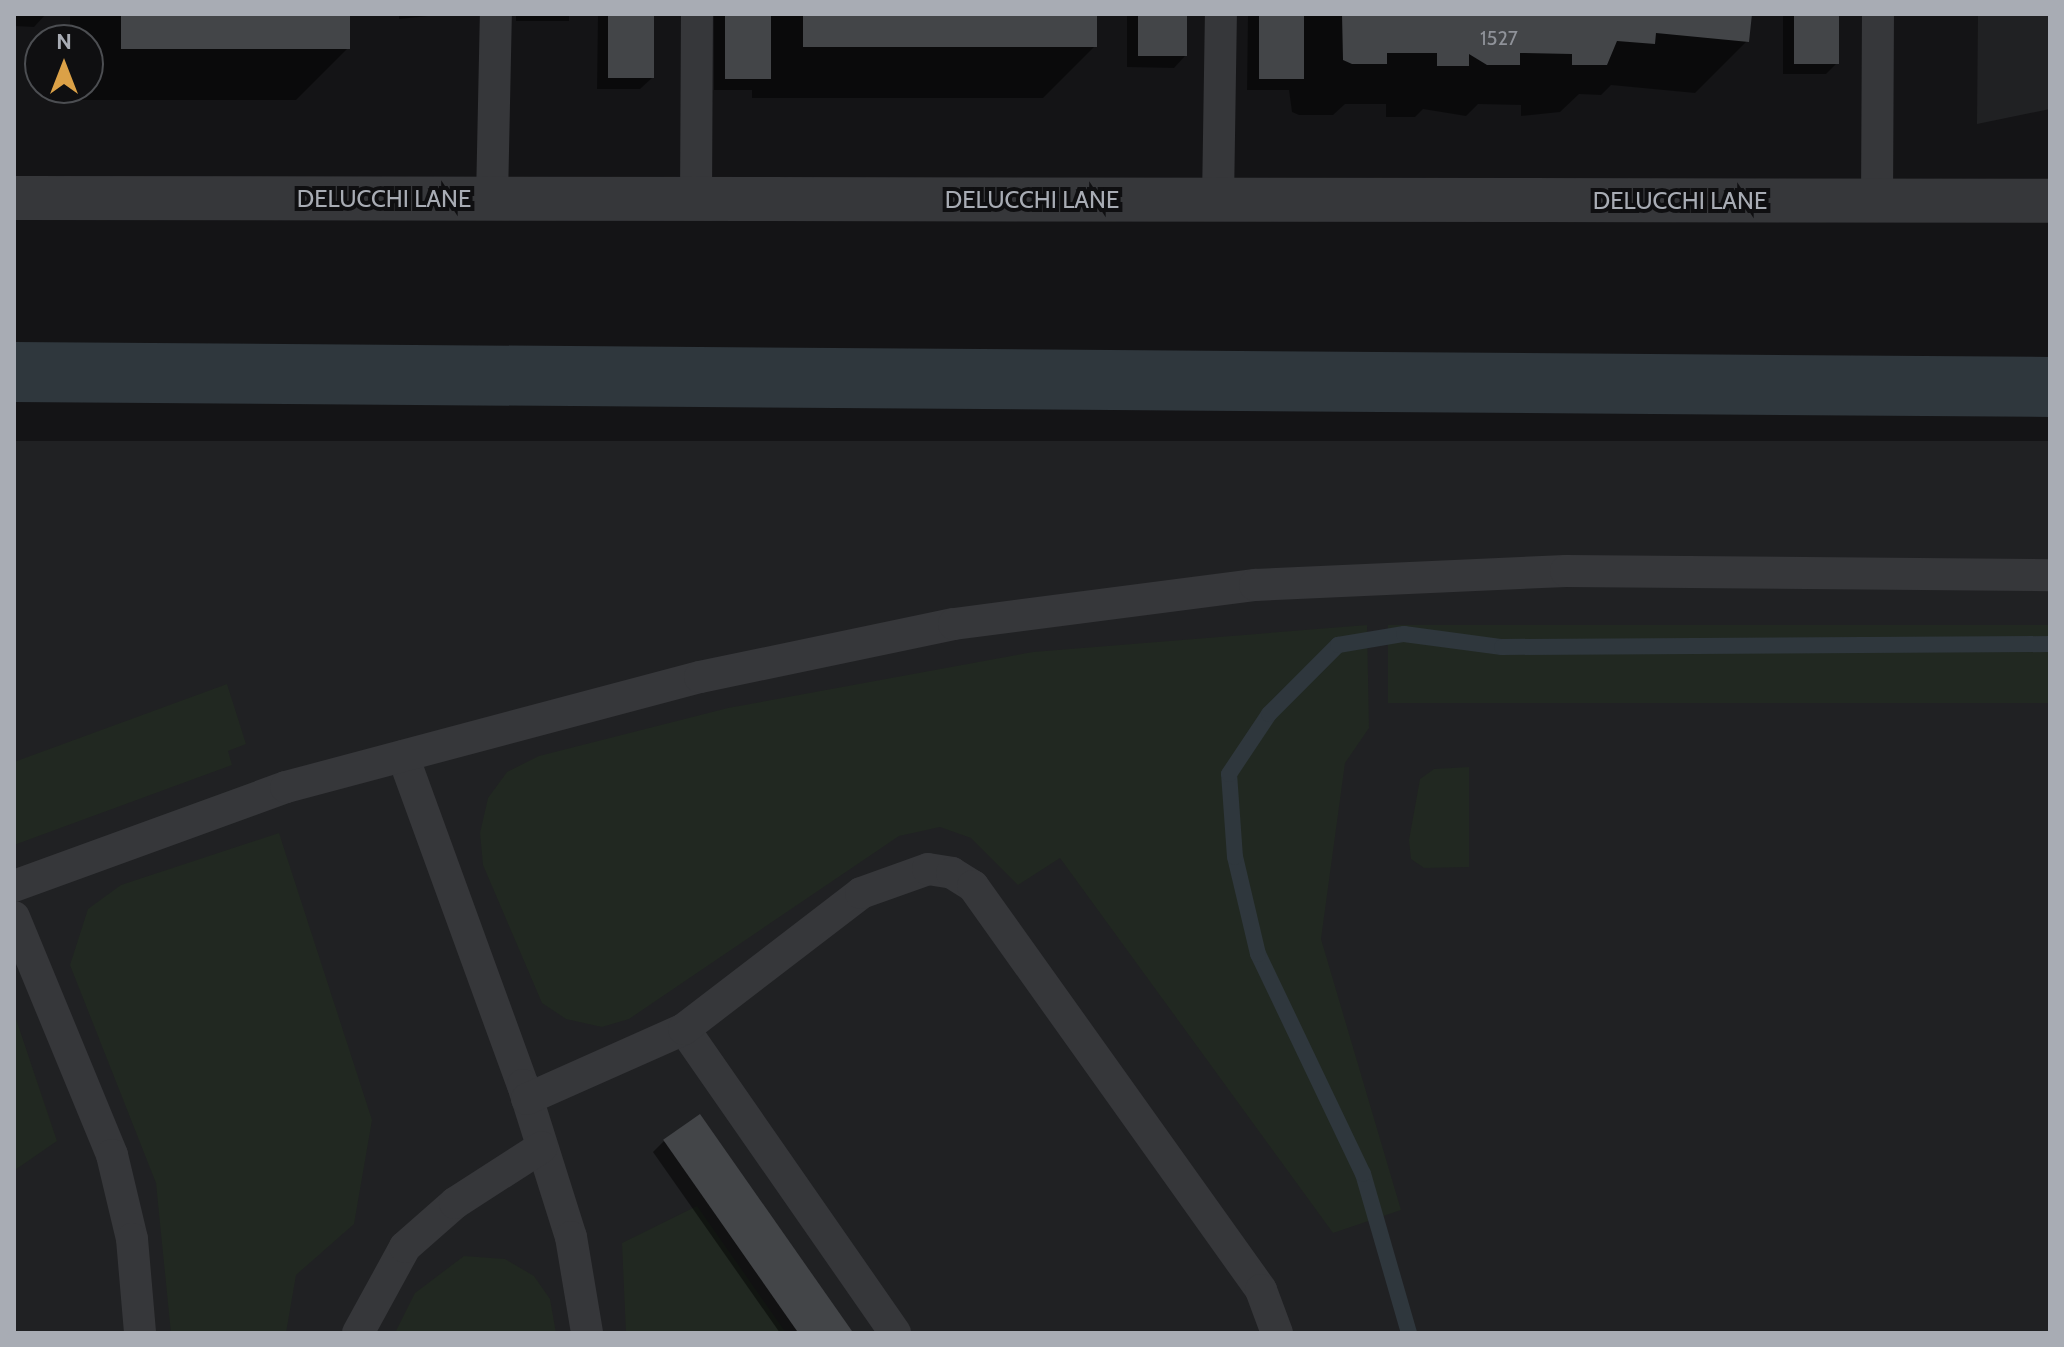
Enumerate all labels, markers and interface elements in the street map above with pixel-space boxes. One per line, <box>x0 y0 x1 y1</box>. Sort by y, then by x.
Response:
north arrow <box>24 24 104 104</box>
house number: 1527 <box>1480 26 1518 50</box>
text: N <box>56 28 72 55</box>
street label: DELUCCHI LANE <box>297 185 471 213</box>
street label: DELUCCHI LANE <box>945 186 1119 214</box>
street label: DELUCCHI LANE <box>1593 187 1767 215</box>

